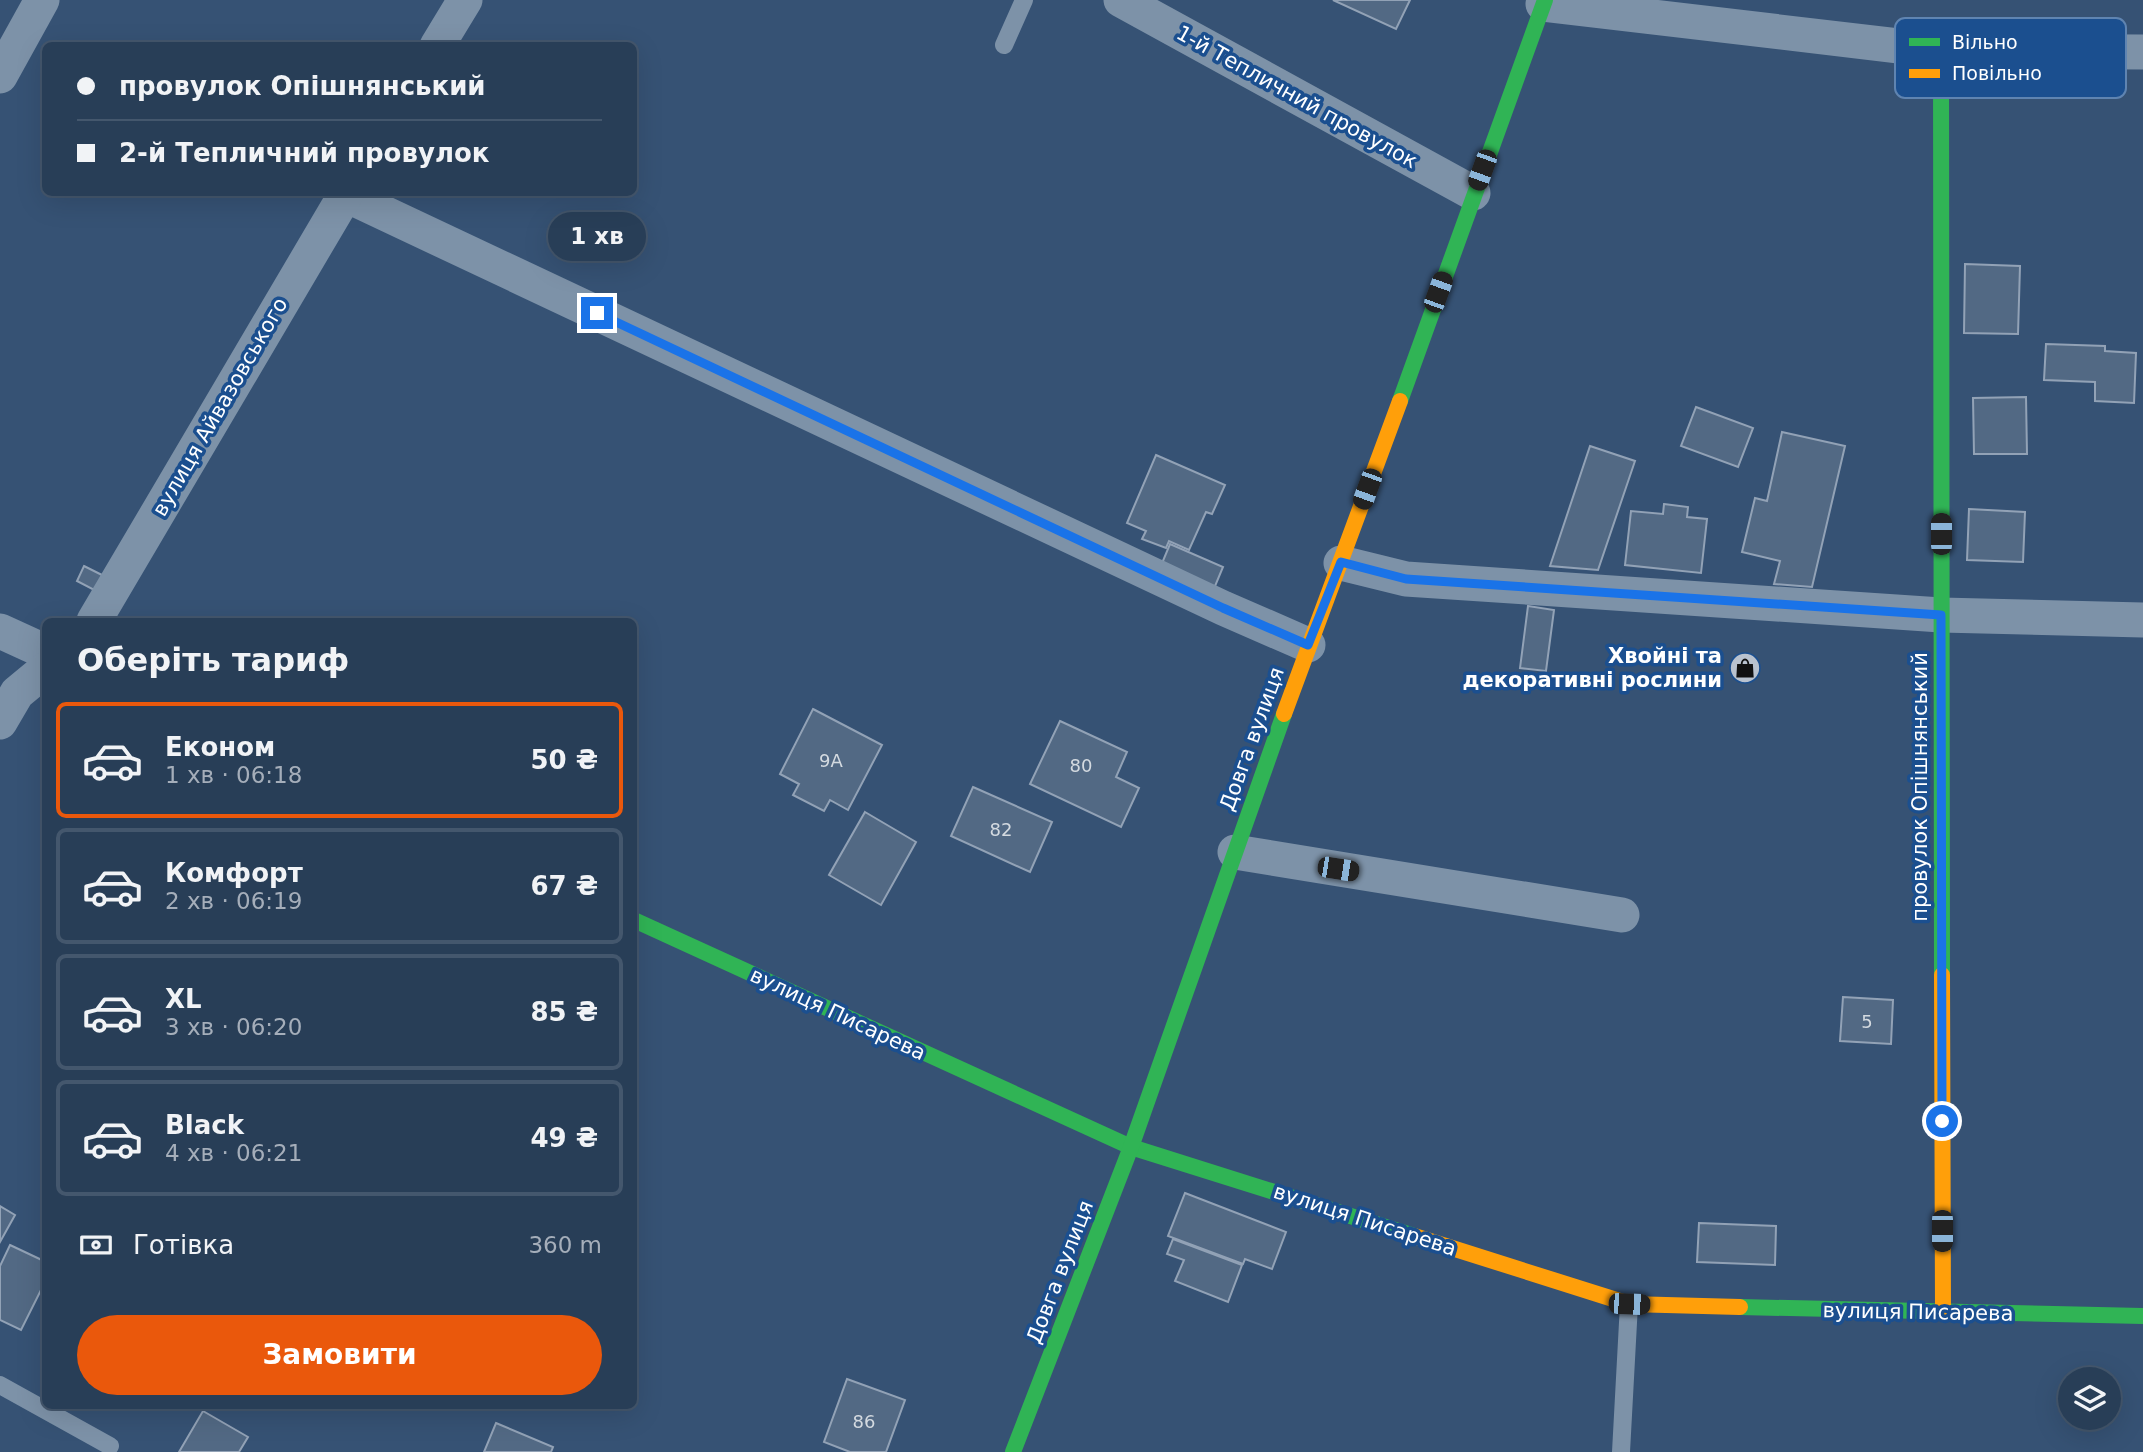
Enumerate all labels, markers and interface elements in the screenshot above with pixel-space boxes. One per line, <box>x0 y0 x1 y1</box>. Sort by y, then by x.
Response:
legend <box>1895 18 2126 98</box>
street label: 1-й Тепличний провулок <box>1172 21 1422 173</box>
text: Вільно <box>1952 31 2018 53</box>
text: Повільно <box>1952 62 2042 84</box>
text: провулок Опішнянський <box>119 71 486 101</box>
text: 2-й Тепличний провулок <box>119 138 489 168</box>
car <box>1465 147 1500 193</box>
callout: 1 хв <box>548 212 646 260</box>
text: 1 хв <box>570 223 624 249</box>
car <box>1421 269 1456 315</box>
street label: вулиця Айвазовського <box>147 293 293 521</box>
route end <box>581 297 613 329</box>
car <box>1350 466 1385 512</box>
car <box>1931 513 1952 555</box>
text: Оберіть тариф <box>77 641 349 679</box>
place label: Хвойні та декоративні рослини <box>1462 644 1722 692</box>
shop icon: Хвойні та декоративні рослини <box>1728 651 1762 685</box>
street label: провулок Опішнянський <box>1908 652 1932 922</box>
street label: Довга вулиця <box>1215 664 1289 814</box>
icon: car <box>81 729 144 792</box>
text: Економ <box>165 732 275 762</box>
text: 50 ₴ <box>530 745 598 775</box>
house number: 9А <box>819 750 844 771</box>
house number: 80 <box>1070 755 1092 776</box>
text: 1 хв · 06:18 <box>165 762 302 788</box>
house number: 82 <box>990 819 1012 840</box>
icon: car <box>81 855 144 918</box>
car <box>1316 855 1361 883</box>
text: Комфорт <box>165 858 303 888</box>
text: 67 ₴ <box>530 871 598 901</box>
text: 2 хв · 06:19 <box>165 888 302 914</box>
street label: вулиця Писарева <box>746 963 930 1065</box>
icon: car <box>81 981 144 1044</box>
text: XL <box>165 984 202 1014</box>
text: 85 ₴ <box>530 997 598 1027</box>
house number: 5 <box>1861 1011 1873 1032</box>
text: 3 хв · 06:20 <box>165 1014 302 1040</box>
route start <box>1926 1105 1958 1137</box>
icon: car <box>81 1107 144 1170</box>
text: Black <box>165 1110 244 1140</box>
text: 49 ₴ <box>530 1123 598 1153</box>
text: 4 хв · 06:21 <box>165 1140 302 1166</box>
street label: вулиця Писарева <box>1271 1179 1459 1261</box>
street label: Довга вулиця <box>1022 1197 1098 1347</box>
car <box>1932 1210 1953 1252</box>
icon: cash <box>77 1226 115 1264</box>
text: Готівка <box>133 1230 234 1260</box>
text: 360 m <box>528 1232 602 1258</box>
car <box>1608 1293 1651 1315</box>
street label: вулиця Писарева <box>1822 1298 2014 1326</box>
button: Замовити <box>77 1315 602 1395</box>
map controls <box>2058 1367 2121 1430</box>
button: layers <box>2058 1367 2121 1430</box>
house number: 86 <box>853 1411 875 1432</box>

